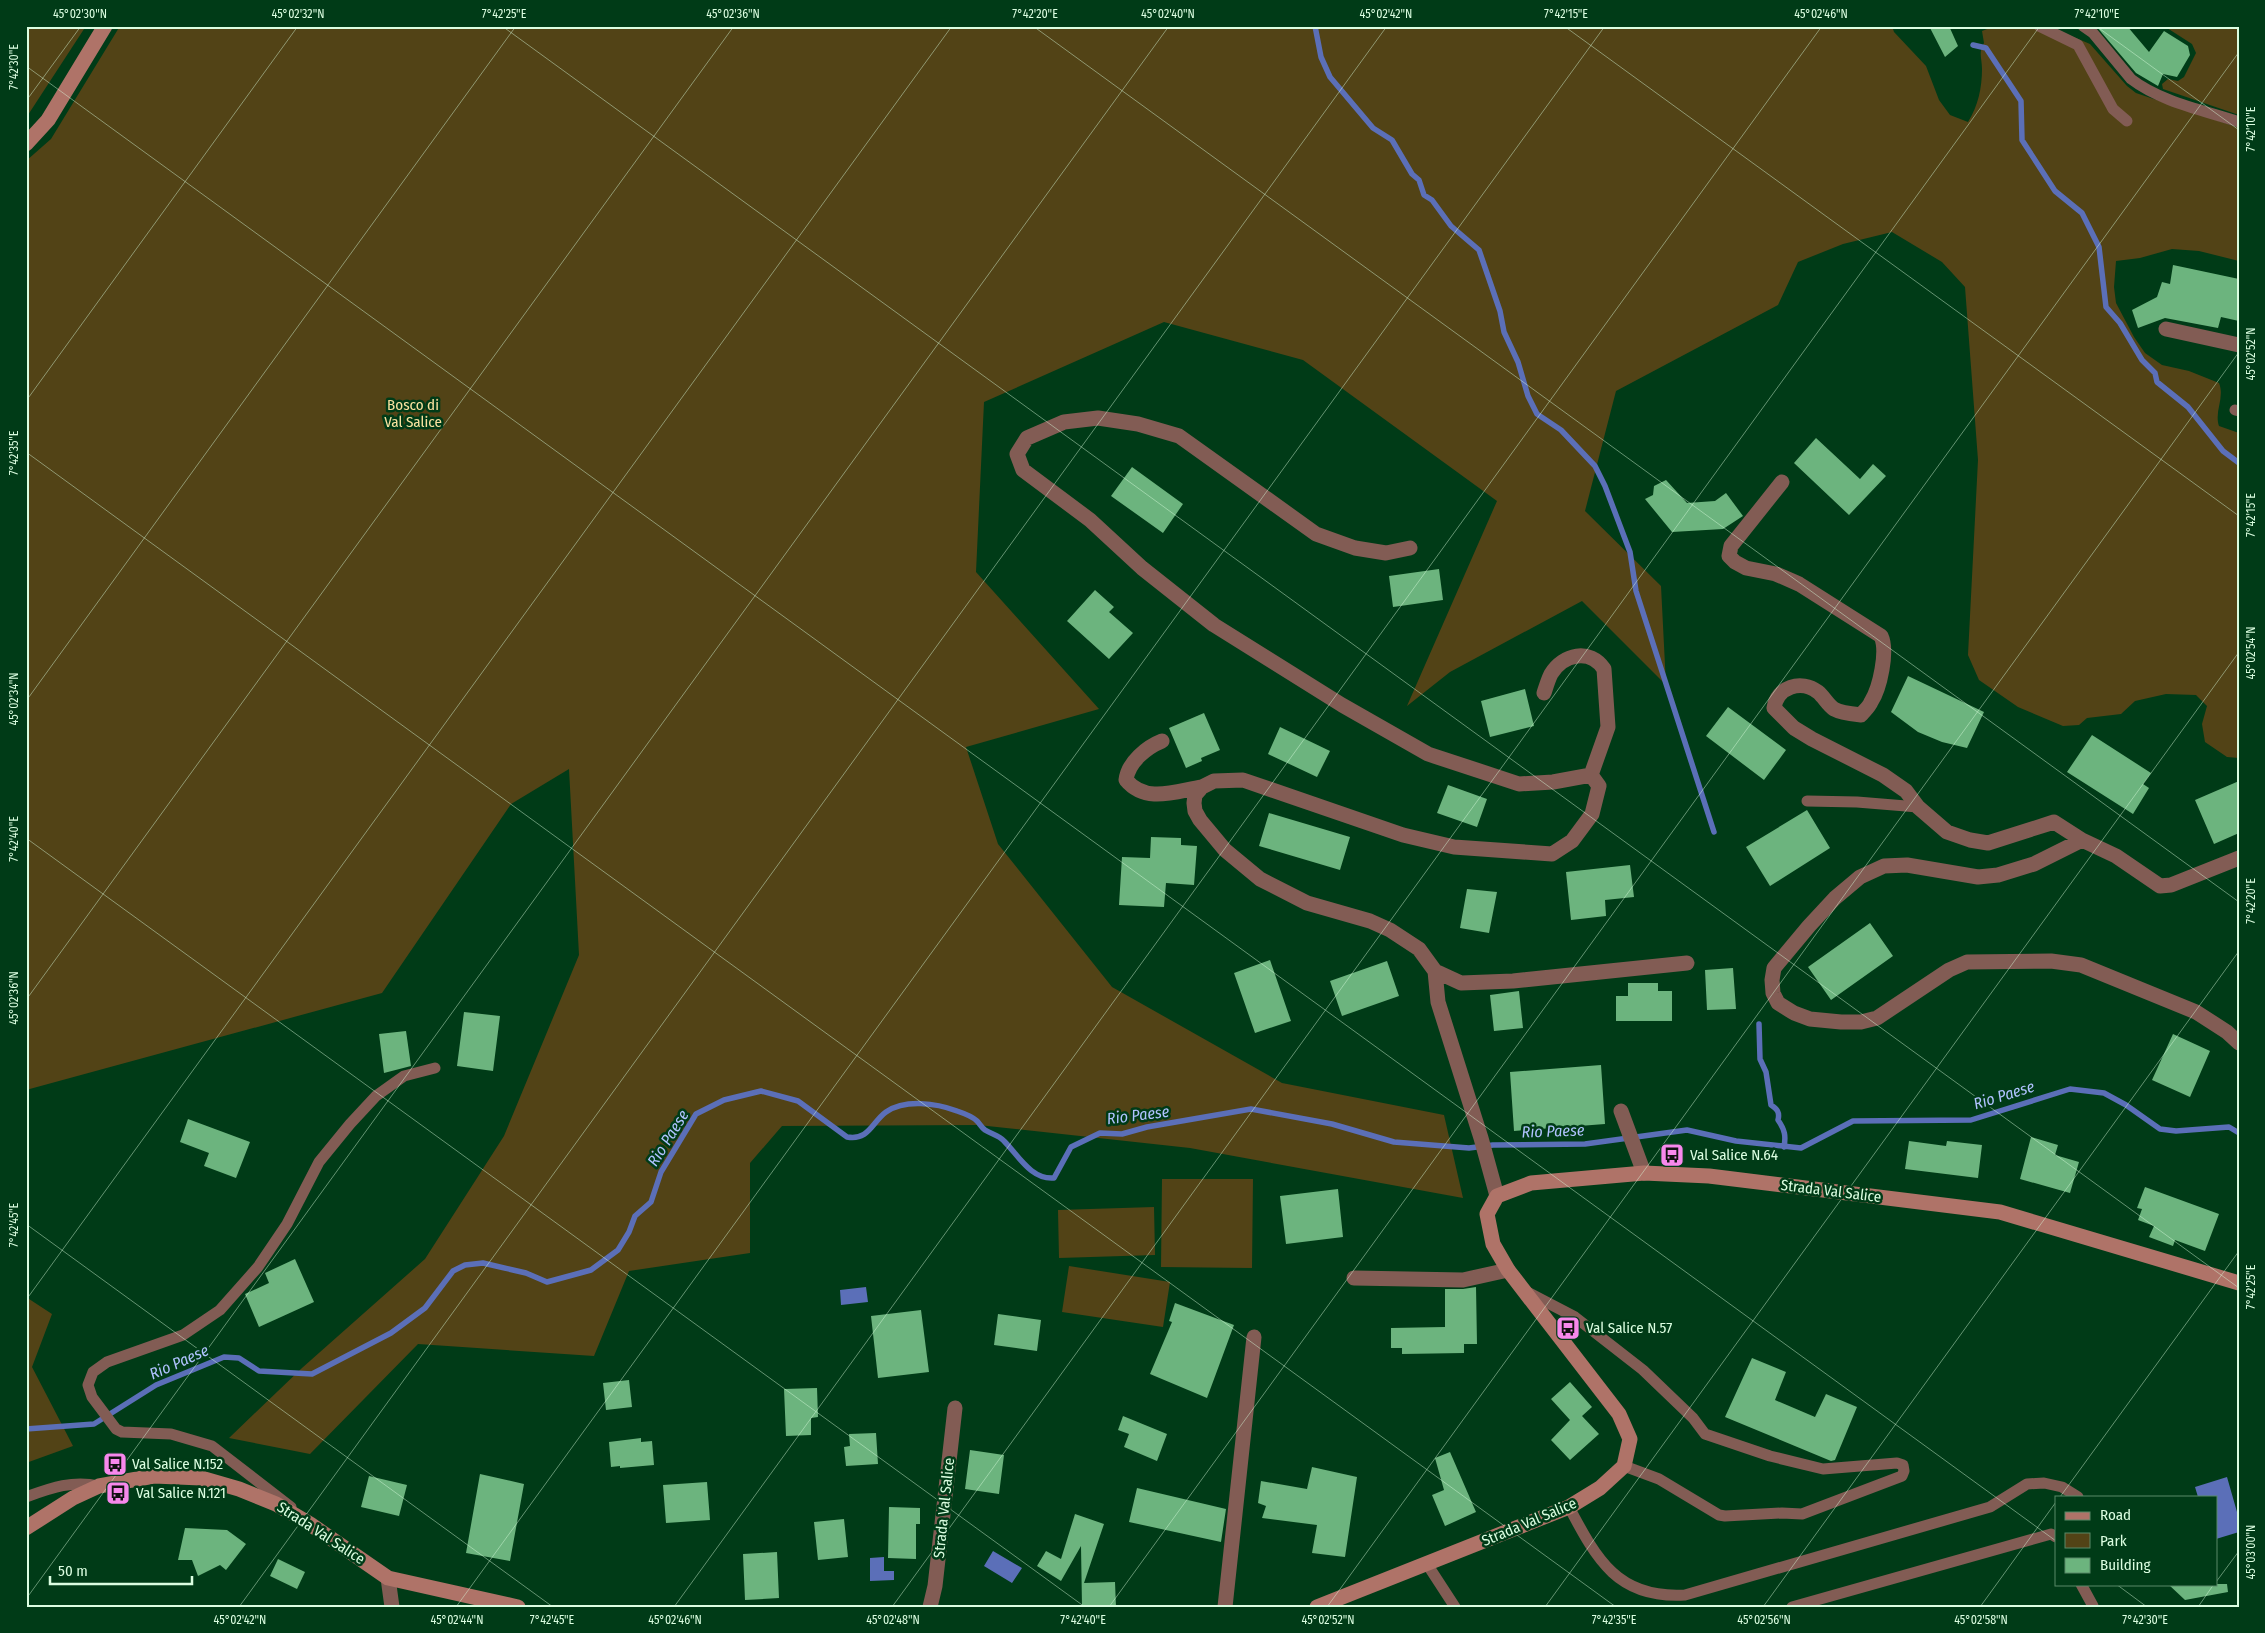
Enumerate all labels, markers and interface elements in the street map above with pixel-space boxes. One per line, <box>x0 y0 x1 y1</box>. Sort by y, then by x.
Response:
text: 45°02'30"N <box>53 7 107 21</box>
text: 45°02'32"N <box>272 7 324 21</box>
text: 7°42'25"E <box>482 7 527 21</box>
text: 45°02'36"N <box>706 7 760 21</box>
text: 7°42'20"E <box>1012 7 1058 21</box>
text: 45°02'40"N <box>1141 7 1195 21</box>
text: 45°02'42"N <box>1360 7 1412 21</box>
text: 7°42'15"E <box>1544 7 1588 21</box>
text: 45°02'46"N <box>1794 7 1848 21</box>
text: 7°42'10"E <box>2075 7 2120 21</box>
text: 7°42'30"E <box>7 44 21 90</box>
text: 7°42'10"E <box>2244 106 2258 151</box>
text: 45°02'52"N <box>2244 327 2258 381</box>
park label: Bosco di Val Salice <box>384 396 442 431</box>
text: 7°42'35"E <box>7 430 21 475</box>
text: 7°42'15"E <box>2244 493 2258 537</box>
text: 45°02'54"N <box>2244 626 2258 680</box>
text: 45°02'34"N <box>7 673 21 725</box>
text: 7°42'40"E <box>7 816 21 862</box>
text: 7°42'20"E <box>2244 878 2258 924</box>
text: 45°02'36"N <box>7 971 21 1025</box>
water label: Rio Paese <box>1971 1077 2037 1113</box>
water label: Rio Paese <box>1106 1102 1171 1128</box>
water label: Rio Paese <box>643 1106 693 1170</box>
water label: Rio Paese <box>1521 1120 1585 1142</box>
bus stop icon: Val Salice N.64 <box>1659 1142 1685 1168</box>
place label: Val Salice N.64 <box>1690 1146 1778 1164</box>
street label: Strada Val Salice <box>1780 1176 1882 1206</box>
text: 7°42'45"E <box>7 1202 21 1247</box>
text: 7°42'25"E <box>2244 1264 2258 1309</box>
bus stop icon: Val Salice N.57 <box>1555 1315 1581 1341</box>
place label: Val Salice N.57 <box>1586 1319 1672 1337</box>
water label: Rio Paese <box>146 1340 212 1383</box>
bus stop icon: Val Salice N.152 <box>102 1451 128 1477</box>
place label: Val Salice N.152 <box>132 1455 224 1473</box>
street label: Strada Val Salice <box>930 1457 958 1559</box>
bus stop icon: Val Salice N.121 <box>105 1480 131 1506</box>
place label: Val Salice N.121 <box>136 1484 226 1502</box>
street label: Strada Val Salice <box>1479 1494 1579 1550</box>
legend <box>2055 1496 2218 1586</box>
street label: Strada Val Salice <box>274 1498 368 1568</box>
text: Road <box>2100 1506 2131 1524</box>
text: 45°03'00"N <box>2244 1525 2258 1579</box>
text: Park <box>2100 1532 2127 1550</box>
scale bar <box>50 1553 192 1585</box>
text: Building <box>2100 1556 2151 1574</box>
text: 50 m <box>58 1562 88 1580</box>
text: 45°02'42"N <box>214 1613 266 1627</box>
text: 45°02'44"N <box>431 1613 483 1627</box>
text: 7°42'45"E <box>530 1613 575 1627</box>
text: 45°02'46"N <box>648 1613 702 1627</box>
text: 45°02'48"N <box>866 1613 920 1627</box>
text: 7°42'40"E <box>1060 1613 1106 1627</box>
text: 45°02'52"N <box>1301 1613 1355 1627</box>
text: 7°42'35"E <box>1592 1613 1637 1627</box>
text: 45°02'56"N <box>1737 1613 1791 1627</box>
text: 45°02'58"N <box>1954 1613 2008 1627</box>
text: 7°42'30"E <box>2122 1613 2168 1627</box>

